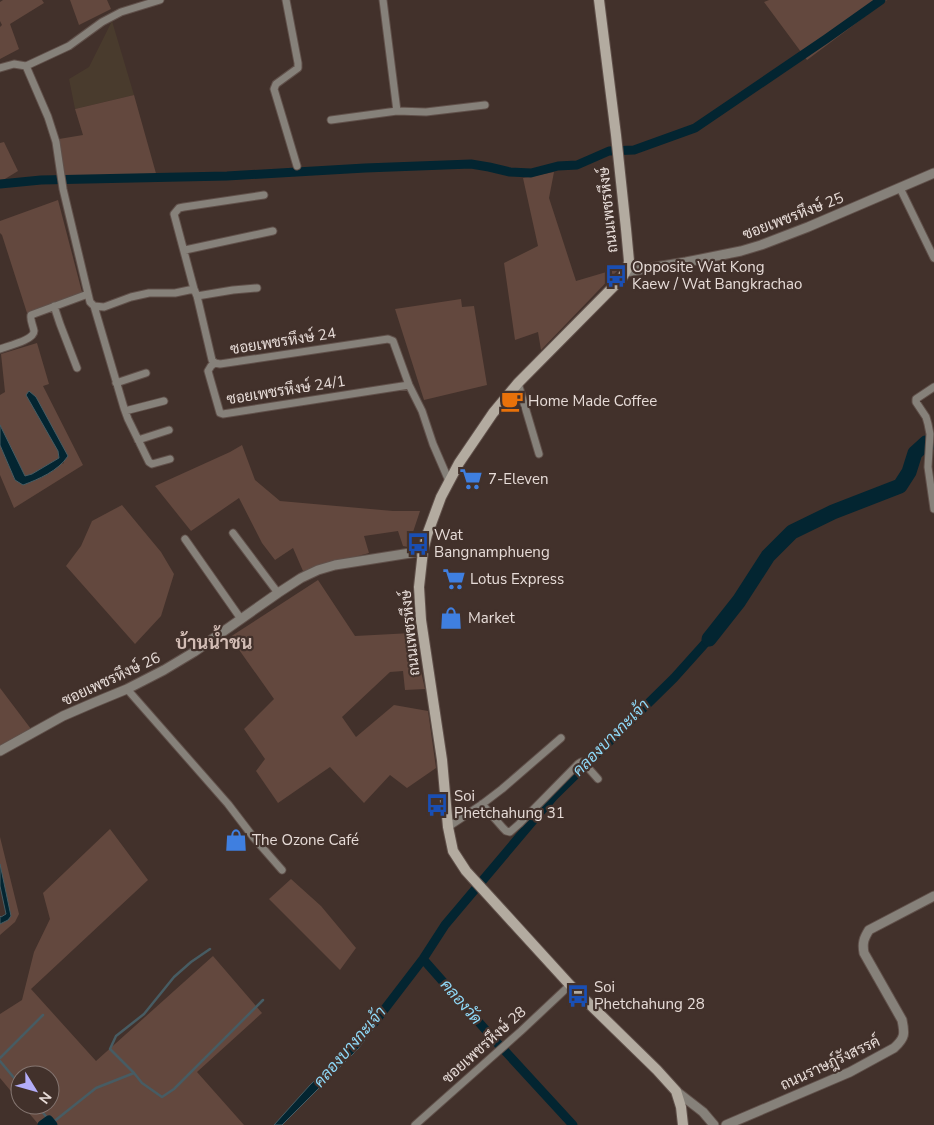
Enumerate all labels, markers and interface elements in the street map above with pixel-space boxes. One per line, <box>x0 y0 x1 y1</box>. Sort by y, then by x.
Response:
street label: ถนนเพชรหึงษ์ <box>593 165 622 254</box>
street label: ซอยเพชรหึงษ์ 25 <box>740 188 846 244</box>
place label: Opposite Wat Kong Kaew / Wat Bangkrachao <box>632 257 802 294</box>
bus stop icon: Opposite Wat Kong Kaew / Wat Bangkrachao <box>603 263 629 289</box>
street label: ซอยเพชรหึงษ์ 24 <box>229 323 337 359</box>
street label: ซอยเพชรหึงษ์ 24/1 <box>225 371 347 409</box>
cafe icon: Home Made Coffee <box>499 388 525 414</box>
place label: Home Made Coffee <box>528 391 657 411</box>
supermarket icon: 7-Eleven <box>458 466 484 492</box>
place label: 7-Eleven <box>488 469 548 489</box>
place label: Wat Bangnamphueng <box>434 525 550 562</box>
bus stop icon: Wat Bangnamphueng <box>405 531 431 557</box>
supermarket icon: Lotus Express <box>441 566 467 592</box>
place label: Lotus Express <box>470 569 564 589</box>
street label: ถนนเพชรหึงษ์ <box>395 588 424 677</box>
shop icon: Market <box>438 605 464 631</box>
place label: Market <box>468 608 515 628</box>
district label: บ้านน้ำชน <box>176 625 252 655</box>
street label: ซอยเพชรหึงษ์ 26 <box>58 647 164 711</box>
water label: คลองบางกะเจ้า <box>567 694 654 781</box>
place label: Soi Phetchahung 31 <box>454 786 565 823</box>
bus stop icon: Soi Phetchahung 31 <box>424 792 450 818</box>
shop icon: The Ozone Café <box>223 827 249 853</box>
place label: The Ozone Café <box>252 830 359 850</box>
water label: คลองวัด <box>435 975 487 1029</box>
place label: Soi Phetchahung 28 <box>594 977 705 1014</box>
bus stop icon: Soi Phetchahung 28 <box>565 983 591 1009</box>
water label: คลองบางกะเจ้า <box>308 1001 391 1092</box>
street label: ซอยเพชรหึงษ์ 28 <box>438 1002 530 1088</box>
street label: ถนนราษฎ์รังสรรค์ <box>777 1031 883 1095</box>
north arrow <box>10 1065 60 1115</box>
text: N <box>34 1088 56 1107</box>

